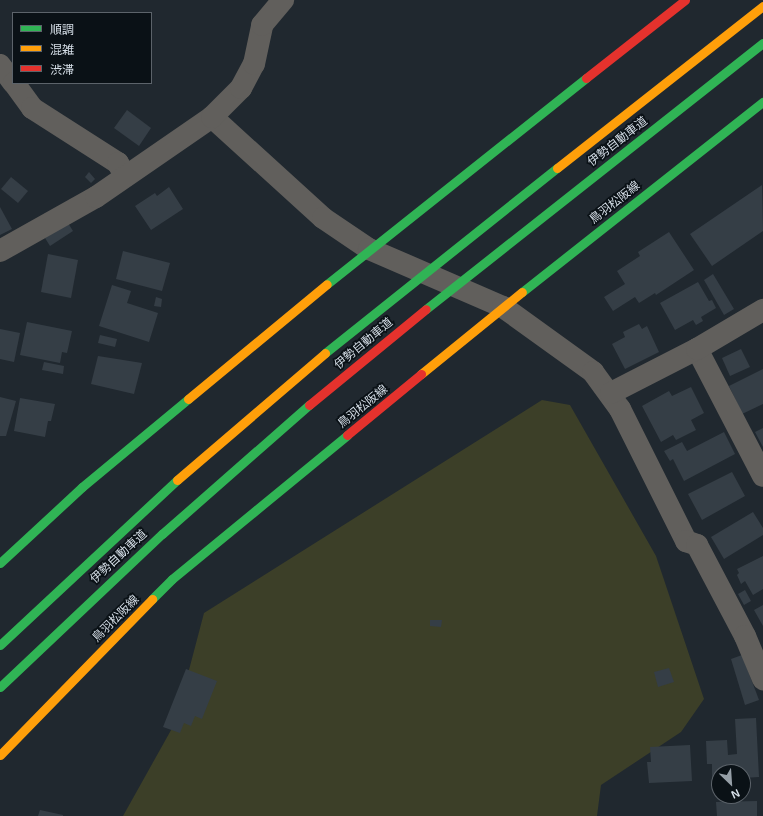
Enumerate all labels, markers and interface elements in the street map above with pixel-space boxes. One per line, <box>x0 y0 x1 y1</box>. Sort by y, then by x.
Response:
legend <box>12 12 152 84</box>
text: 順調 <box>50 23 74 37</box>
text: 混雑 <box>50 43 74 57</box>
text: 渋滞 <box>50 63 74 77</box>
street label: 伊勢自動車道 <box>585 114 651 170</box>
street label: 鳥羽松阪線 <box>587 179 643 227</box>
street label: 伊勢自動車道 <box>332 315 396 373</box>
street label: 鳥羽松阪線 <box>335 383 391 431</box>
street label: 伊勢自動車道 <box>88 527 150 587</box>
street label: 鳥羽松阪線 <box>90 593 142 645</box>
north arrow <box>711 764 751 804</box>
text: N <box>730 787 742 801</box>

